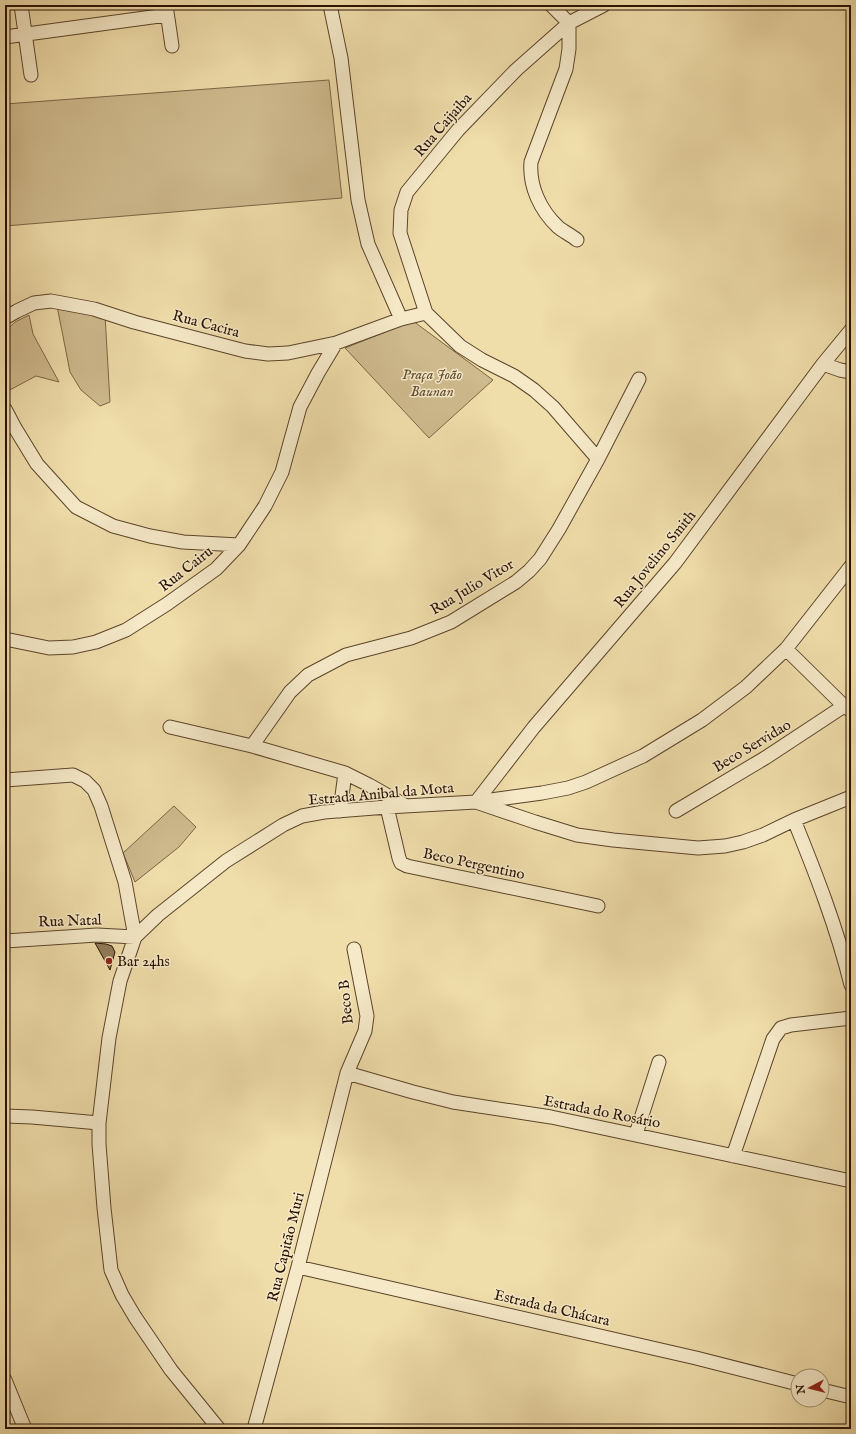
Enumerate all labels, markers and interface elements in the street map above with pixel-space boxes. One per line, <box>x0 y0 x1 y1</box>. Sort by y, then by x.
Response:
street label: Rua Caijaiba <box>410 89 476 161</box>
street label: Rua Cacira <box>170 306 242 342</box>
park label: Praça João Baunan <box>402 365 462 401</box>
street label: Rua Jovelino Smith <box>610 506 700 612</box>
street label: Rua Cairu <box>155 542 217 596</box>
street label: Rua Julio Vitor <box>427 554 518 619</box>
street label: Beco Servidao <box>709 715 795 777</box>
street label: Estrada Anibal da Mota <box>307 778 455 810</box>
street label: Beco Pergentino <box>421 844 527 884</box>
street label: Rua Natal <box>38 910 103 932</box>
place label: Bar 24hs <box>117 952 170 971</box>
marker: Bar 24hs <box>104 956 114 966</box>
street label: Beco B <box>334 979 358 1025</box>
street label: Estrada do Rosário <box>542 1091 662 1133</box>
street label: Rua Capitão Muri <box>263 1190 309 1304</box>
street label: Estrada da Chácara <box>492 1285 612 1331</box>
north arrow <box>790 1368 830 1408</box>
text: N <box>793 1383 809 1396</box>

